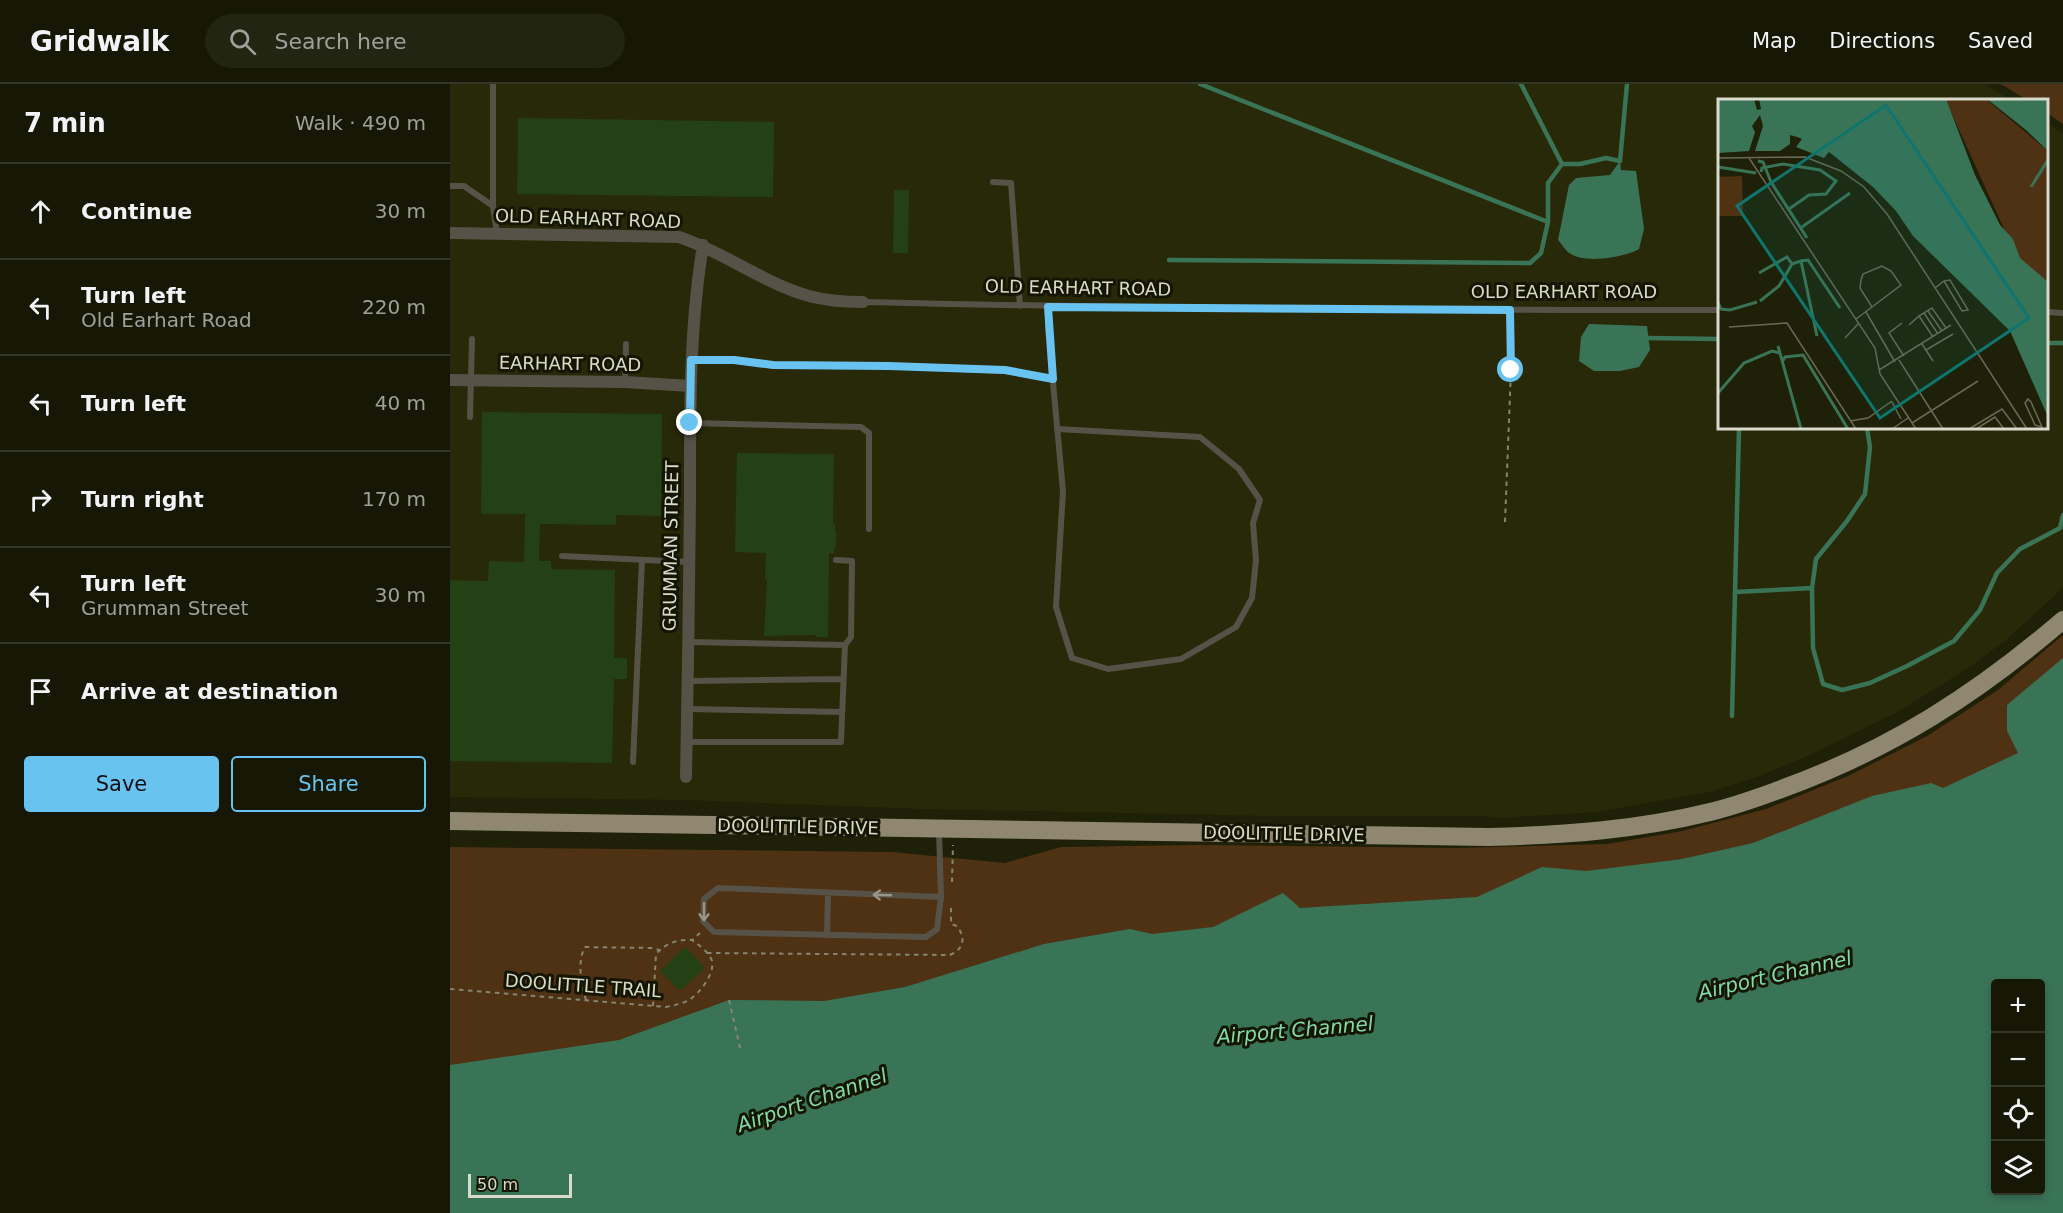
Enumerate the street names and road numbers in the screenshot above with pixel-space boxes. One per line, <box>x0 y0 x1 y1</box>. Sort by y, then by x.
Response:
street label: OLD EARHART ROAD <box>495 205 681 232</box>
street label: OLD EARHART ROAD <box>985 275 1171 300</box>
street label: OLD EARHART ROAD <box>1471 281 1657 302</box>
street label: EARHART ROAD <box>499 352 641 375</box>
street label: GRUMMAN STREET <box>659 459 683 632</box>
street label: DOOLITTLE DRIVE <box>717 815 879 838</box>
street label: DOOLITTLE DRIVE <box>1203 822 1365 845</box>
street label: DOOLITTLE TRAIL <box>504 970 662 1001</box>

